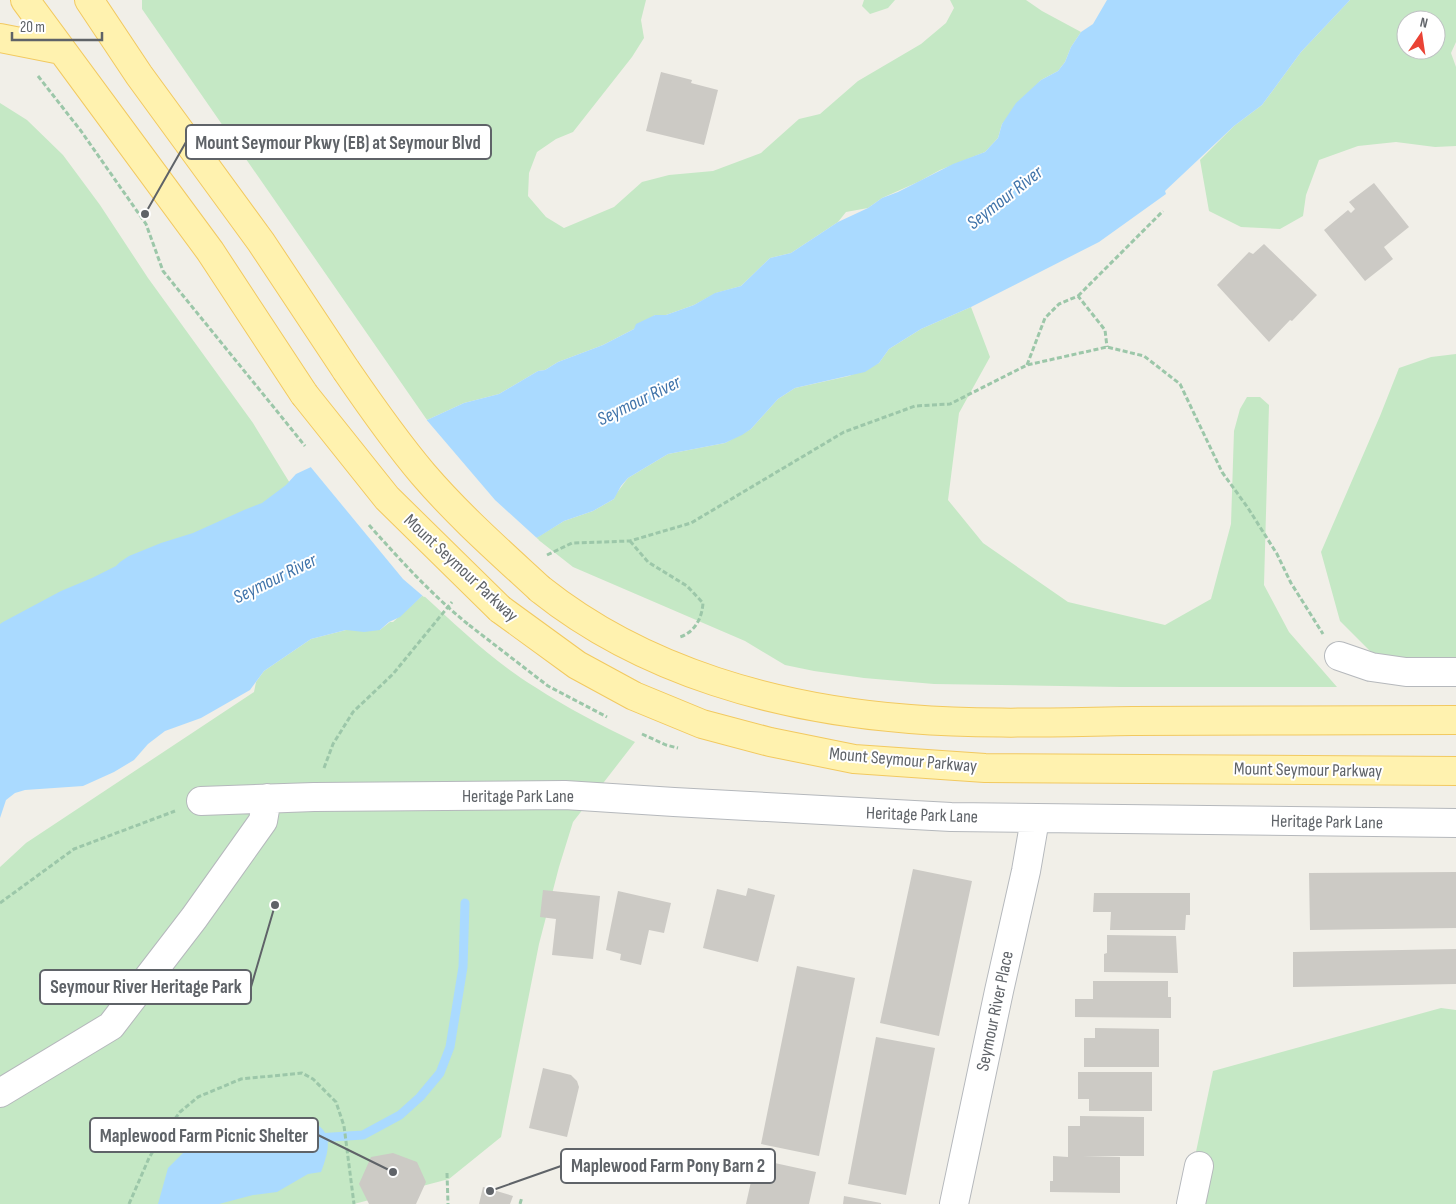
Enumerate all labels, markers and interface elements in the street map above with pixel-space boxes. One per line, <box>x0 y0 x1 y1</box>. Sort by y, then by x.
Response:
scale bar <box>12 10 102 42</box>
north arrow <box>1396 10 1446 60</box>
text: N <box>1418 14 1429 32</box>
text: 20 m <box>20 18 45 37</box>
callout: Mount Seymour Pkwy (EB) at Seymour Blvd <box>186 125 491 159</box>
text: Mount Seymour Pkwy (EB) at Seymour Blvd <box>195 132 481 155</box>
water label: Seymour River <box>962 161 1048 235</box>
water label: Seymour River <box>594 371 685 431</box>
street label: Mount Seymour Parkway <box>400 510 522 626</box>
water label: Seymour River <box>230 549 321 609</box>
street label: Mount Seymour Parkway <box>828 743 978 777</box>
street label: Mount Seymour Parkway <box>1234 758 1382 782</box>
street label: Heritage Park Lane <box>462 786 574 807</box>
street label: Heritage Park Lane <box>866 803 978 827</box>
street label: Heritage Park Lane <box>1271 811 1383 833</box>
street label: Seymour River Place <box>972 949 1018 1073</box>
callout: Seymour River Heritage Park <box>40 970 251 1004</box>
text: Seymour River Heritage Park <box>50 976 242 999</box>
callout: Maplewood Farm Picnic Shelter <box>90 1118 318 1152</box>
text: Maplewood Farm Picnic Shelter <box>100 1125 308 1148</box>
callout: Maplewood Farm Pony Barn 2 <box>561 1149 775 1183</box>
text: Maplewood Farm Pony Barn 2 <box>571 1155 765 1178</box>

